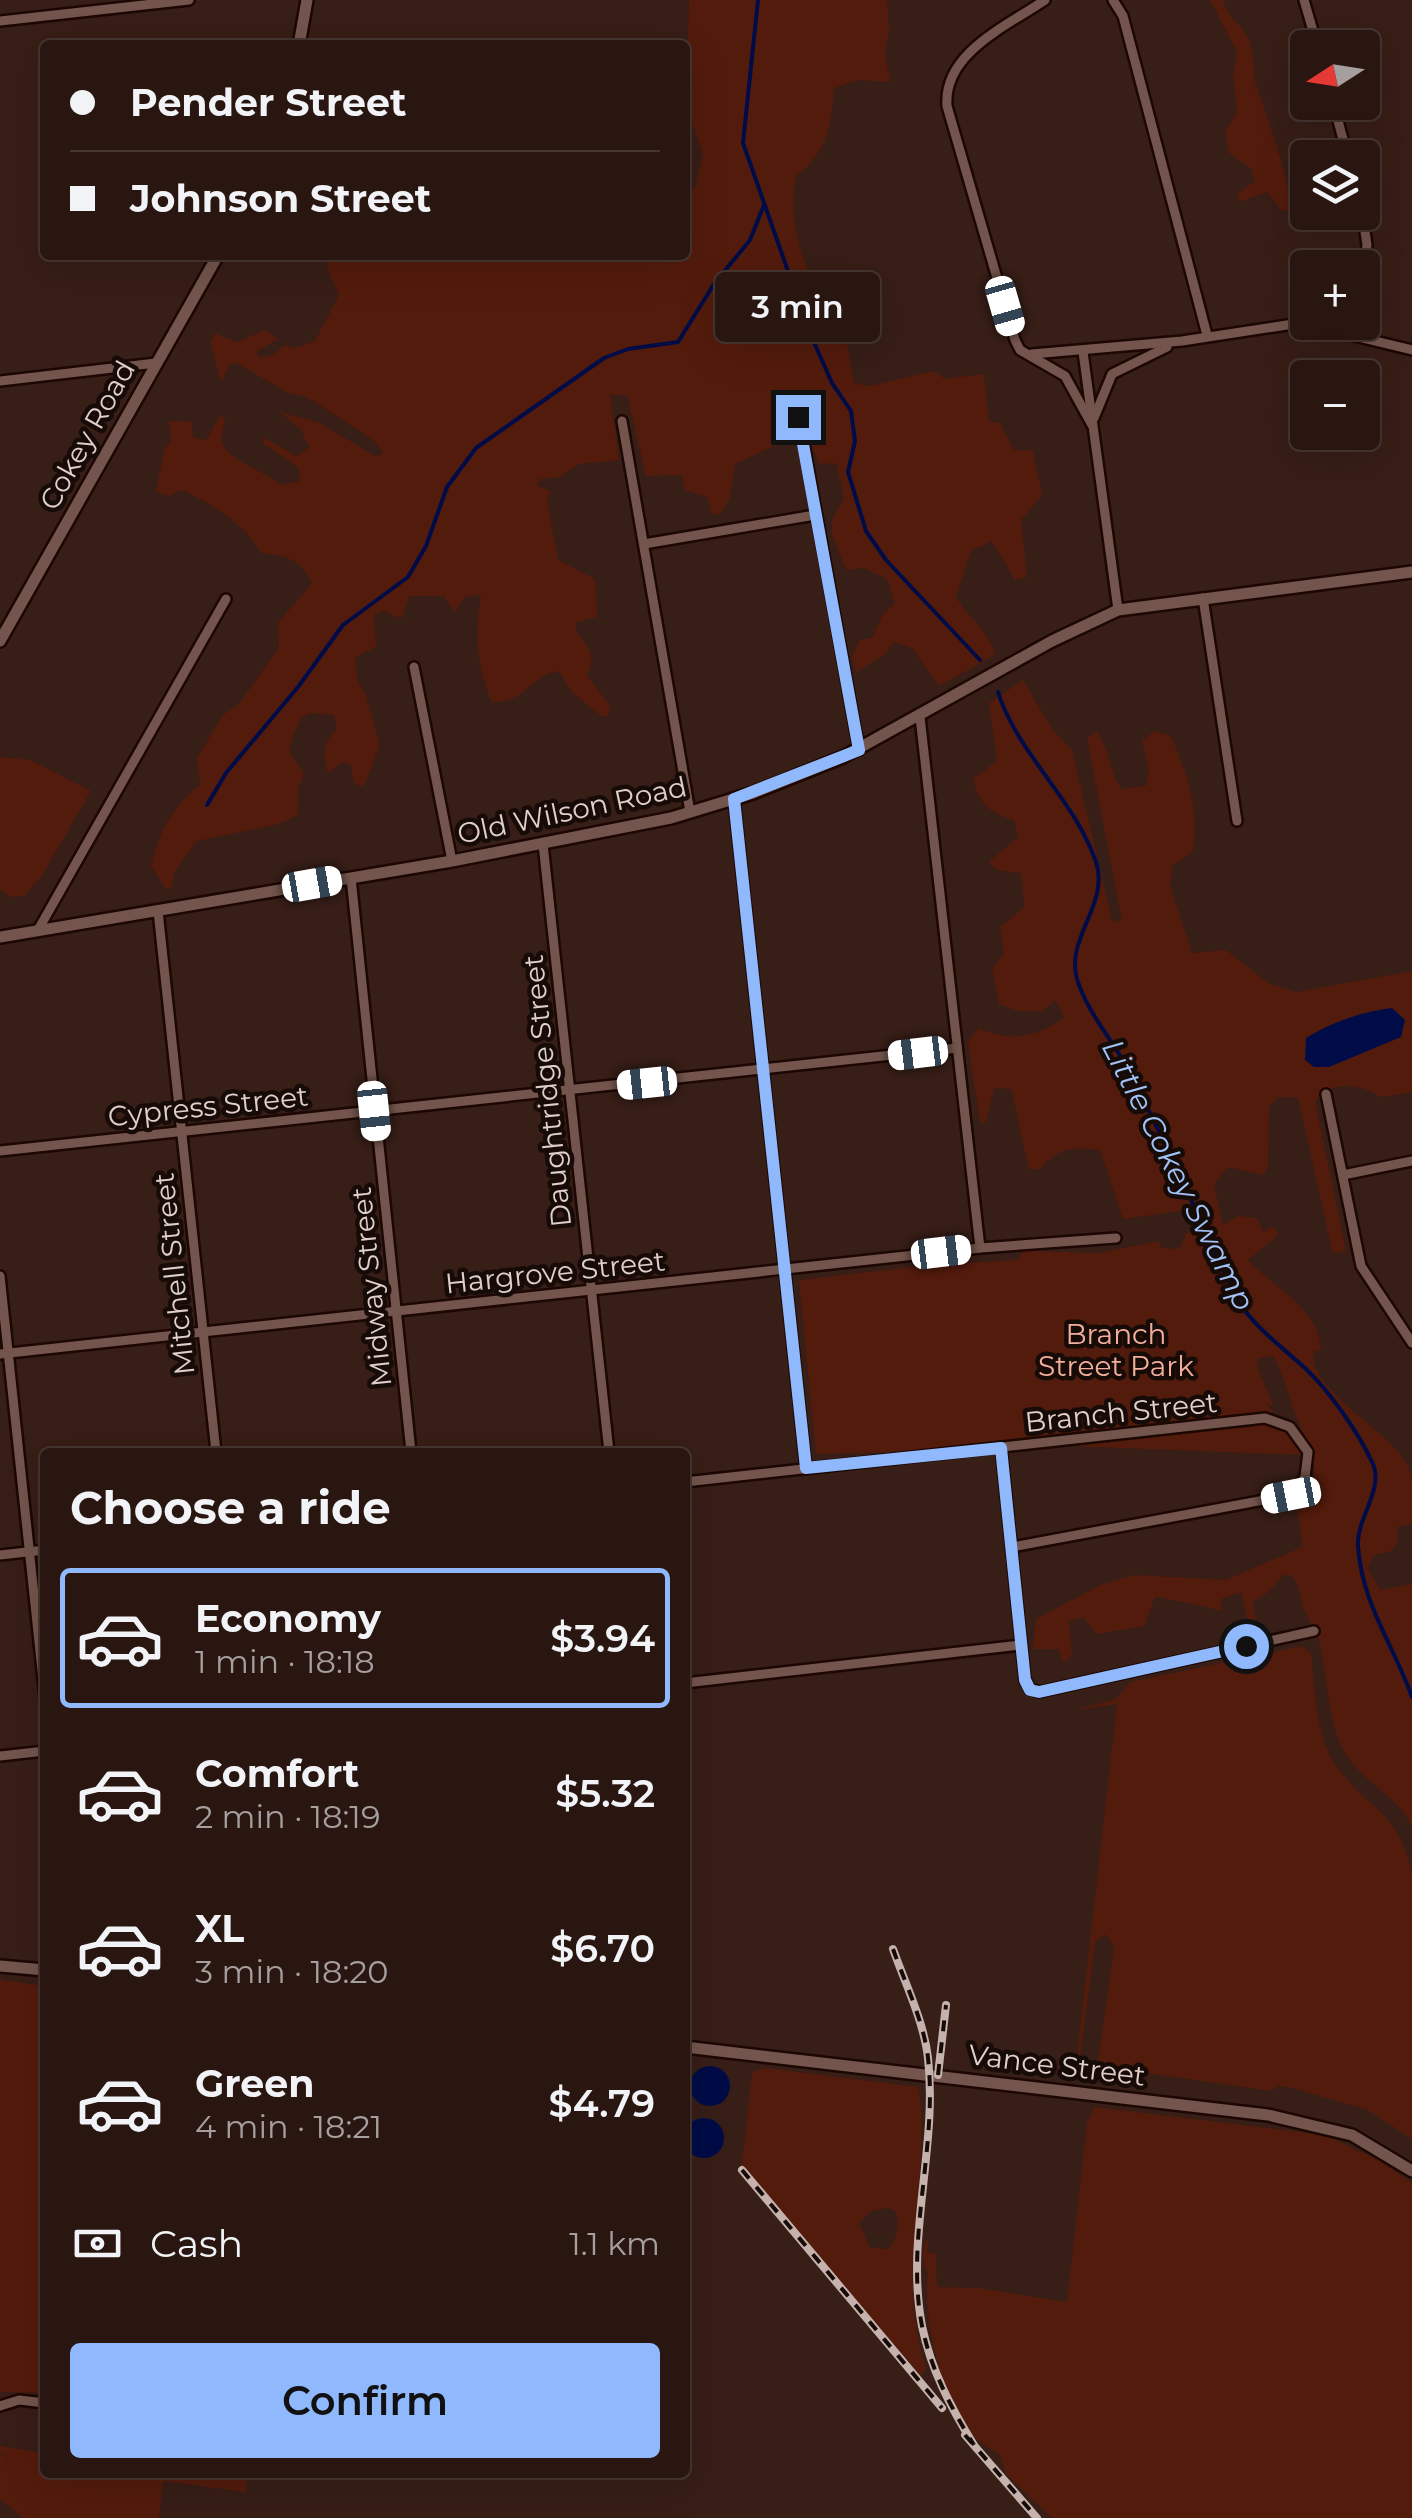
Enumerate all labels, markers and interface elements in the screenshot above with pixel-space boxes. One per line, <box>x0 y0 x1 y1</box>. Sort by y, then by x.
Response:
north arrow <box>1290 30 1380 120</box>
map controls <box>1290 30 1380 450</box>
text: Pender Street <box>130 79 407 126</box>
button: layers <box>1290 140 1380 230</box>
text: Johnson Street <box>130 175 431 222</box>
button: + <box>1290 250 1380 340</box>
callout: 3 min <box>716 272 880 342</box>
car <box>982 273 1028 339</box>
text: 3 min <box>751 287 844 326</box>
street label: Cokey Road <box>32 354 142 516</box>
button: − <box>1290 360 1380 450</box>
route end <box>776 395 821 440</box>
street label: Old Wilson Road <box>454 769 690 851</box>
car <box>280 864 344 904</box>
street label: Daughtridge Street <box>516 953 578 1229</box>
water label: Little Cokey Swamp <box>1094 1033 1263 1317</box>
car <box>886 1034 950 1072</box>
car <box>616 1065 678 1101</box>
street label: Cypress Street <box>106 1079 310 1133</box>
car <box>356 1080 392 1142</box>
street label: Mitchell Street <box>146 1171 202 1377</box>
street label: Midway Street <box>344 1186 398 1388</box>
car <box>909 1233 973 1271</box>
street label: Hargrove Street <box>443 1244 667 1300</box>
park label: Branch Street Park <box>1038 1317 1194 1383</box>
street label: Branch Street <box>1023 1385 1219 1439</box>
car <box>1259 1475 1323 1515</box>
text: Choose a ride <box>70 1480 391 1535</box>
icon: car <box>75 1593 165 1683</box>
text: Economy <box>195 1595 381 1642</box>
text: $3.94 <box>550 1615 655 1662</box>
route start <box>1224 1624 1269 1669</box>
text: 1 min · 18:18 <box>195 1642 375 1681</box>
icon: car <box>75 1748 165 1838</box>
text: Comfort <box>195 1750 359 1797</box>
text: $5.32 <box>555 1770 655 1817</box>
text: 2 min · 18:19 <box>195 1797 380 1836</box>
icon: car <box>75 1903 165 1993</box>
text: XL <box>195 1905 244 1952</box>
text: $6.70 <box>550 1925 655 1972</box>
text: 3 min · 18:20 <box>195 1952 389 1991</box>
street label: Vance Street <box>967 2037 1147 2093</box>
icon: car <box>75 2058 165 2148</box>
text: Green <box>195 2060 315 2107</box>
text: $4.79 <box>549 2080 655 2127</box>
text: 4 min · 18:21 <box>195 2107 382 2146</box>
icon: cash <box>70 2216 125 2271</box>
text: Cash <box>150 2220 243 2267</box>
text: 1.1 km <box>569 2224 660 2263</box>
button: Confirm <box>70 2343 660 2458</box>

